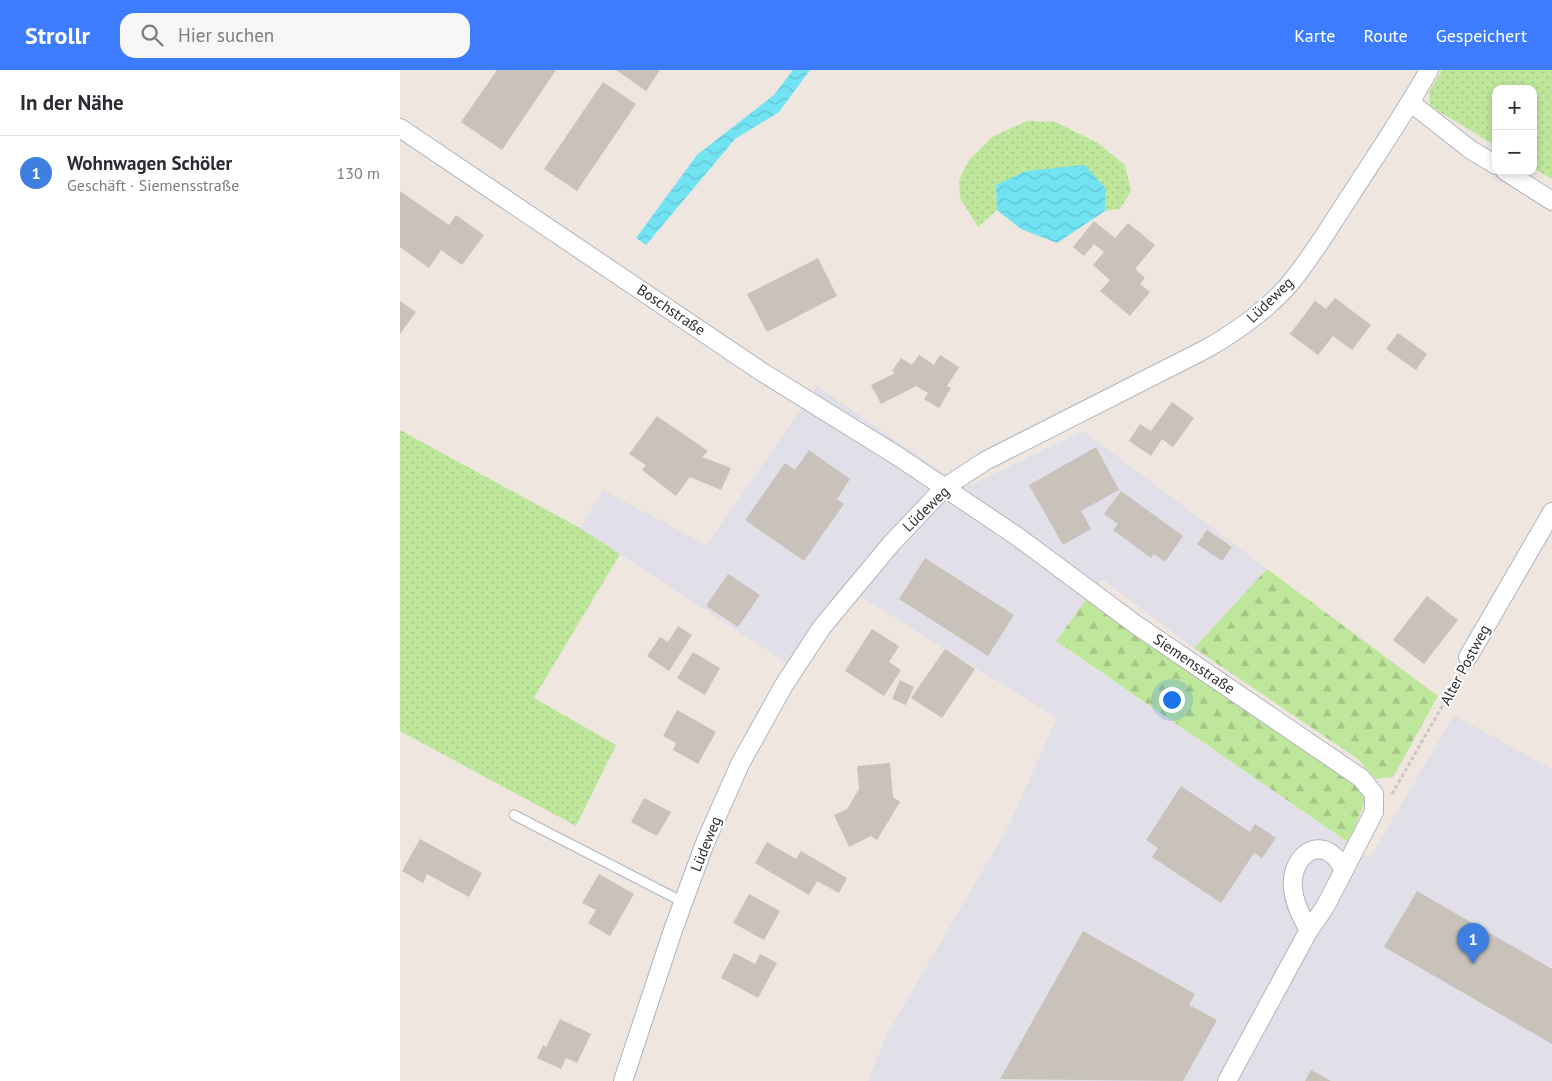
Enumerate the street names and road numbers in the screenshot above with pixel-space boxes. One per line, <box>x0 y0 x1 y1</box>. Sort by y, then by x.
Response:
street label: Lüdeweg <box>1242 273 1297 327</box>
street label: Boschstraße <box>633 280 709 339</box>
street label: Lüdeweg <box>898 482 953 536</box>
street label: Alter Postweg <box>1435 621 1494 708</box>
street label: Siemensstraße <box>1150 629 1239 698</box>
street label: Lüdeweg <box>686 813 725 874</box>

